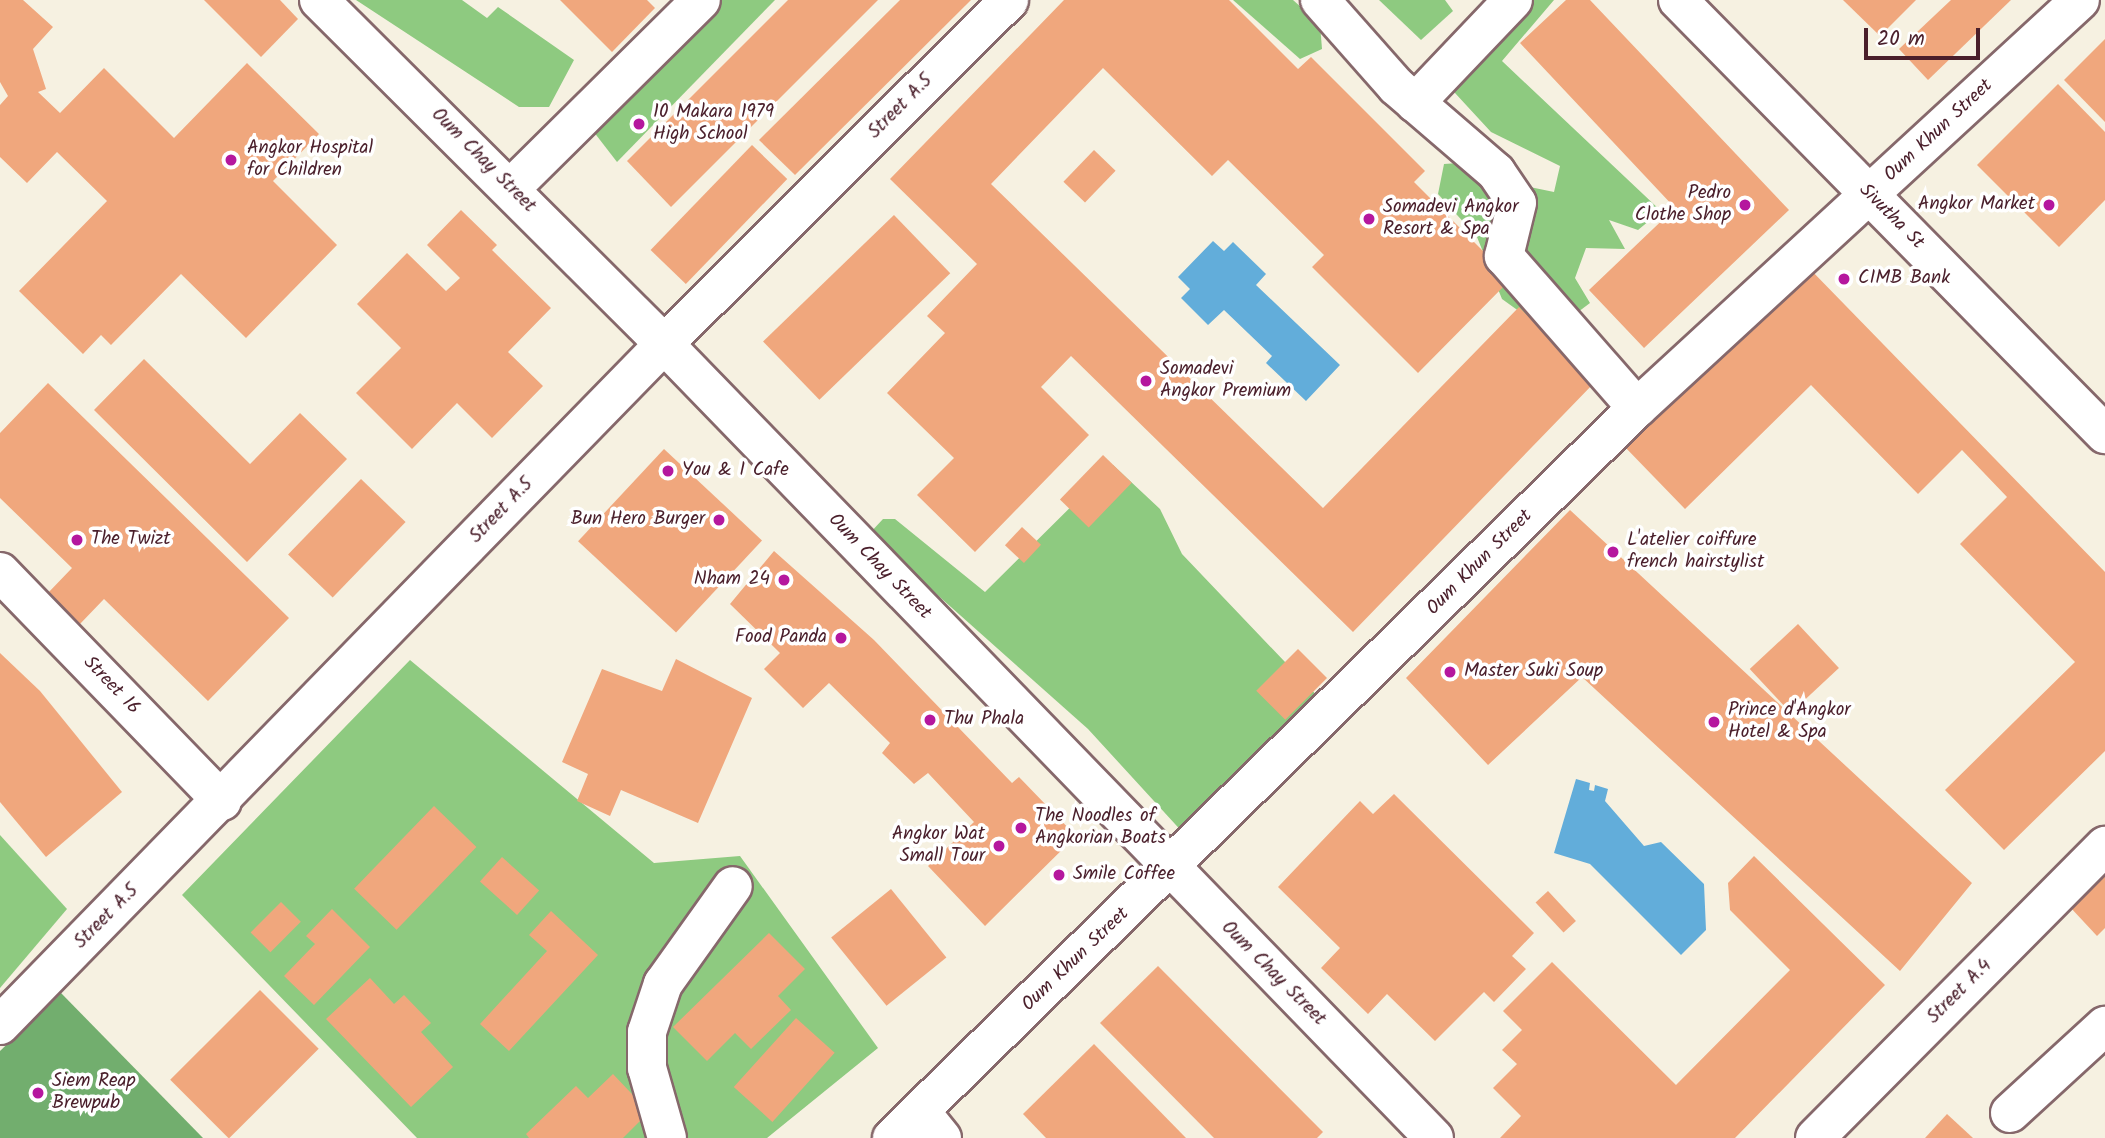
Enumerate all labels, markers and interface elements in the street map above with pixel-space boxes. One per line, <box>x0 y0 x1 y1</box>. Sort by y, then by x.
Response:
scale bar <box>1867 14 1982 58</box>
text: 20 m <box>1877 23 1925 56</box>
street label: Street A.5 <box>864 70 938 144</box>
street label: Oum Khun Street <box>1880 75 1998 187</box>
place label: 10 Makara 1979 High School <box>653 102 774 146</box>
street label: Oum Chay Street <box>426 104 540 218</box>
marker: 10 Makara 1979 High School <box>631 116 647 132</box>
place label: Angkor Hospital for Children <box>247 138 373 182</box>
marker: Angkor Hospital for Children <box>221 150 241 170</box>
street label: Sivutha St <box>1853 179 1929 255</box>
place label: Pedro Clothe Shop <box>1635 183 1731 227</box>
place label: Angkor Market <box>1918 194 2035 216</box>
place label: Somadevi Angkor Resort & Spa <box>1383 197 1518 241</box>
marker: Pedro Clothe Shop <box>1737 197 1753 213</box>
marker: Angkor Market <box>2041 197 2057 213</box>
marker: Somadevi Angkor Resort & Spa <box>1361 211 1377 227</box>
place label: CIMB Bank <box>1858 268 1950 290</box>
marker: CIMB Bank <box>1836 271 1852 287</box>
place label: Somadevi Angkor Premium <box>1160 359 1291 403</box>
marker: Somadevi Angkor Premium <box>1138 373 1154 389</box>
place label: You & I Cafe <box>682 460 789 482</box>
marker: You & I Cafe <box>660 463 676 479</box>
street label: Street A.5 <box>465 474 539 548</box>
street label: Oum Khun Street <box>1422 505 1538 621</box>
place label: Bun Hero Burger <box>571 509 705 531</box>
street label: Oum Chay Street <box>823 509 935 625</box>
marker: Bun Hero Burger <box>711 512 727 528</box>
place label: The Twizt <box>91 529 171 551</box>
place label: L'atelier coiffure french hairstylist <box>1627 530 1764 574</box>
marker: The Twizt <box>69 532 85 548</box>
marker: L'atelier coiffure french hairstylist <box>1605 544 1621 560</box>
place label: Nham 24 <box>694 569 770 591</box>
marker: Nham 24 <box>776 572 792 588</box>
place label: Food Panda <box>735 627 827 649</box>
marker: Food Panda <box>833 630 849 646</box>
street label: Street 16 <box>78 652 144 720</box>
place label: Master Suki Soup <box>1464 661 1603 683</box>
marker: Master Suki Soup <box>1442 664 1458 680</box>
place label: Prince d'Angkor Hotel & Spa <box>1728 700 1851 744</box>
place label: Thu Phala <box>944 709 1024 731</box>
marker: Thu Phala <box>922 712 938 728</box>
marker: Prince d'Angkor Hotel & Spa <box>1706 714 1722 730</box>
place label: The Noodles of Angkorian Boats <box>1035 806 1166 850</box>
marker: The Noodles of Angkorian Boats <box>1013 820 1029 836</box>
place label: Angkor Wat Small Tour <box>892 824 985 868</box>
marker: Angkor Wat Small Tour <box>991 838 1007 854</box>
place label: Smile Coffee <box>1073 864 1175 886</box>
marker: Smile Coffee <box>1051 867 1067 883</box>
street label: Street A.5 <box>70 880 144 954</box>
street label: Oum Khun Street <box>1018 903 1134 1017</box>
street label: Oum Chay Street <box>1216 917 1330 1031</box>
street label: Street A.4 <box>1923 955 1997 1029</box>
place label: Siem Reap Brewpub <box>52 1071 136 1115</box>
marker: Siem Reap Brewpub <box>30 1085 46 1101</box>

